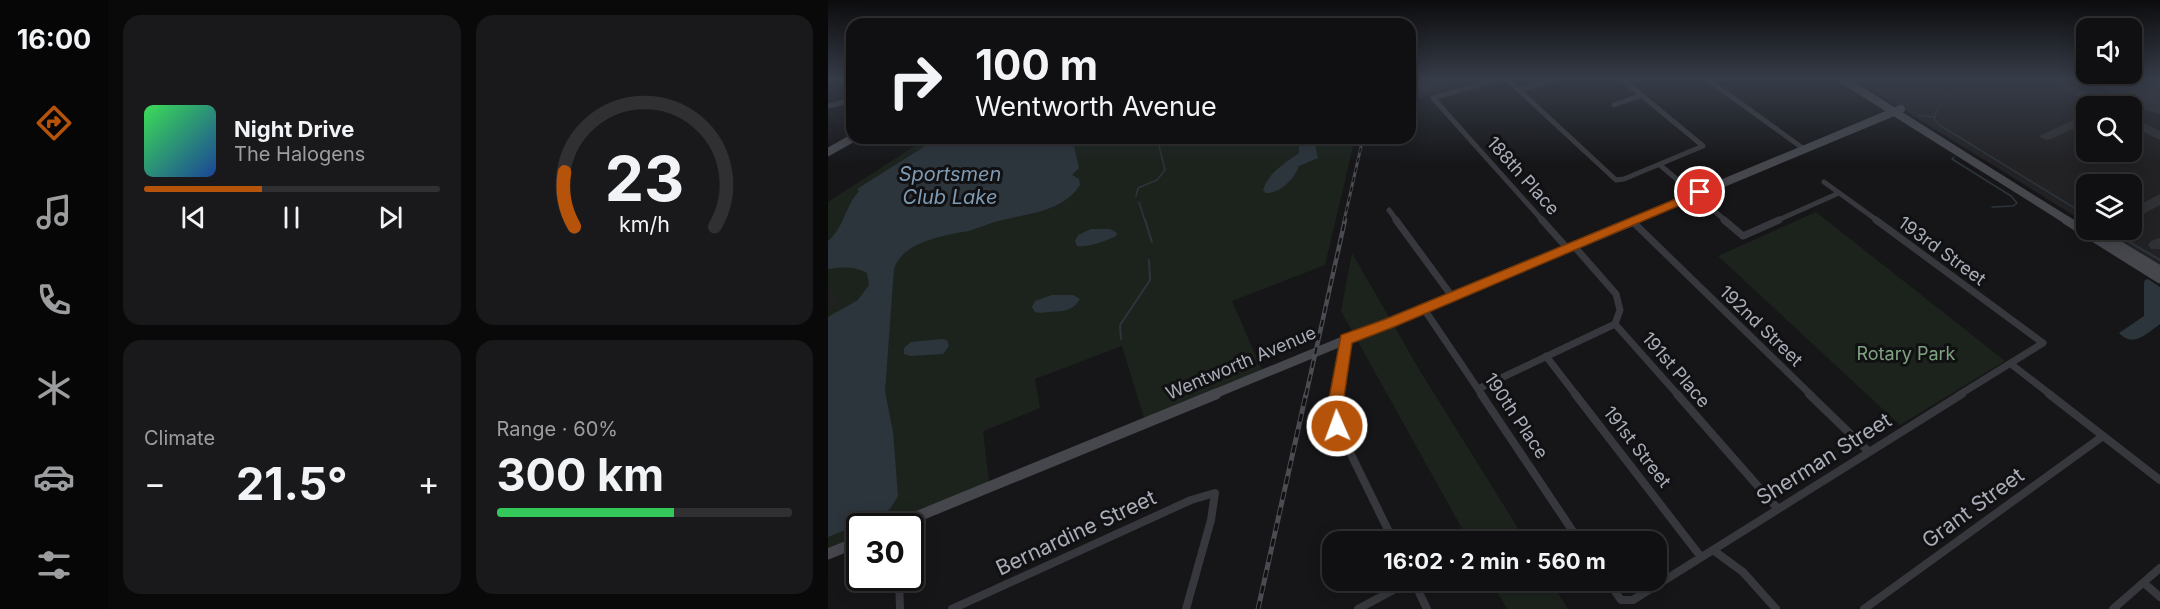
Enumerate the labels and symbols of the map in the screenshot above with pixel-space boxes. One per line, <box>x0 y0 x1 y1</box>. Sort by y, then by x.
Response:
street label: 188th Place <box>1483 132 1564 219</box>
water label: Sportsmen Club Lake <box>899 162 1001 209</box>
pin <box>1674 166 1725 217</box>
street label: 193rd Street <box>1894 212 1990 289</box>
street label: 192nd Street <box>1716 281 1807 370</box>
street label: Wentworth Avenue <box>1163 321 1319 404</box>
street label: 191st Place <box>1638 328 1715 412</box>
park label: Rotary Park <box>1857 343 1956 364</box>
street label: 190th Place <box>1480 369 1553 462</box>
position arrow <box>1305 394 1369 458</box>
street label: 191st Street <box>1599 402 1676 491</box>
street label: Sherman Street <box>1752 407 1896 510</box>
street label: Grant Street <box>1917 462 2029 553</box>
street label: Bernardine Street <box>992 484 1160 581</box>
speed limit sign: 30 <box>846 513 924 591</box>

